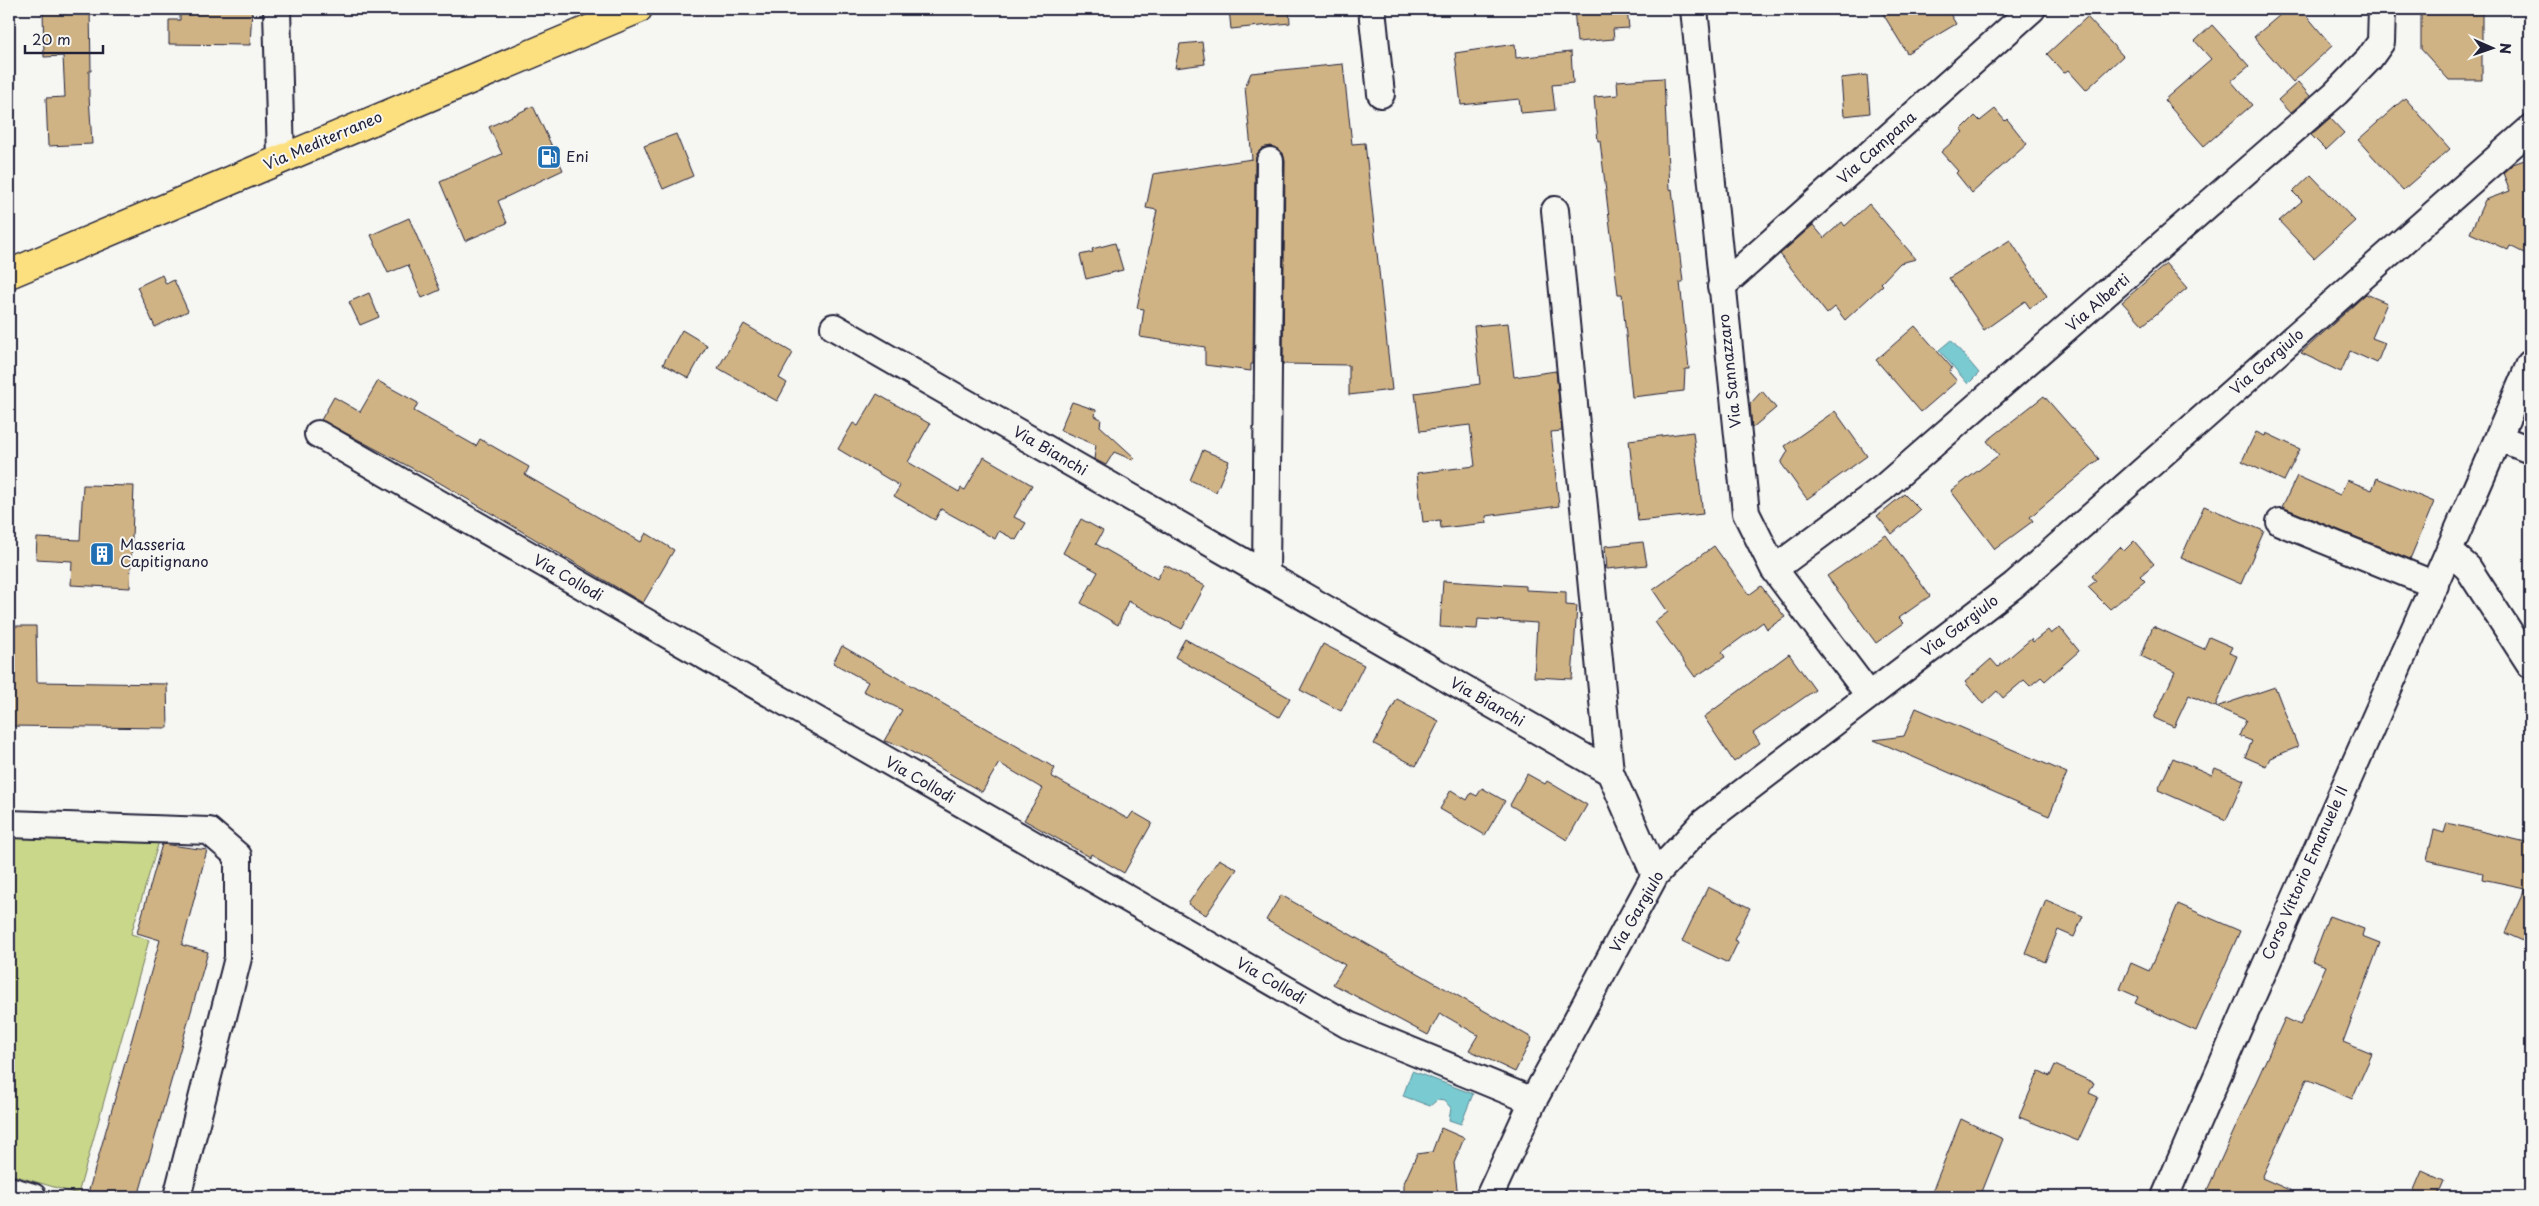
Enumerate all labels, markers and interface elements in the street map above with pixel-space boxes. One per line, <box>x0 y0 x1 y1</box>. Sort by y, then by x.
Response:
scale bar <box>25 22 102 54</box>
north arrow <box>2466 22 2516 72</box>
text: 20 m <box>32 27 71 50</box>
text: N <box>2495 43 2516 54</box>
street label: Via Mediterraneo <box>260 104 385 175</box>
street label: Via Campana <box>1831 105 1921 189</box>
fuel station icon: Eni <box>536 144 562 170</box>
place label: Eni <box>566 144 589 167</box>
street label: Via Alberti <box>2060 267 2134 336</box>
street label: Via Sannazzaro <box>1711 313 1746 429</box>
street label: Via Gargiulo <box>2224 322 2308 400</box>
street label: Via Bianchi <box>1009 419 1092 480</box>
place label: Masseria Capitignano <box>120 532 209 572</box>
building icon: Masseria Capitignano <box>89 541 115 567</box>
street label: Via Collodi <box>530 547 608 606</box>
street label: Via Gargiulo <box>1916 588 2002 661</box>
street label: Via Bianchi <box>1446 670 1529 731</box>
street label: Via Collodi <box>882 749 960 808</box>
street label: Corso Vittorio Emanuele II <box>2255 782 2352 963</box>
street label: Via Gargiulo <box>1603 866 1668 957</box>
street label: Via Collodi <box>1233 950 1311 1009</box>

